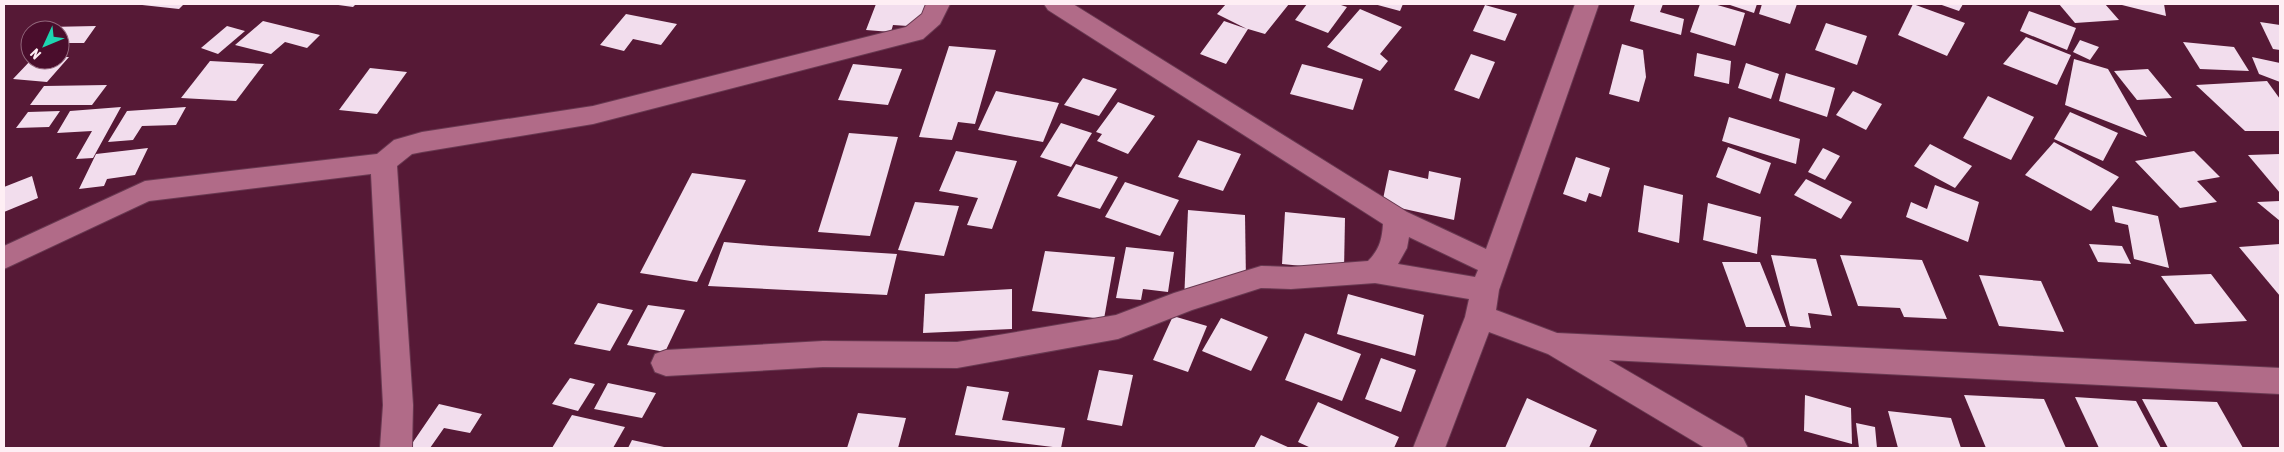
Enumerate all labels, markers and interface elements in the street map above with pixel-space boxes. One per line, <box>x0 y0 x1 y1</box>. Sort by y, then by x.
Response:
north arrow <box>20 20 70 70</box>
text: N <box>27 46 44 63</box>

